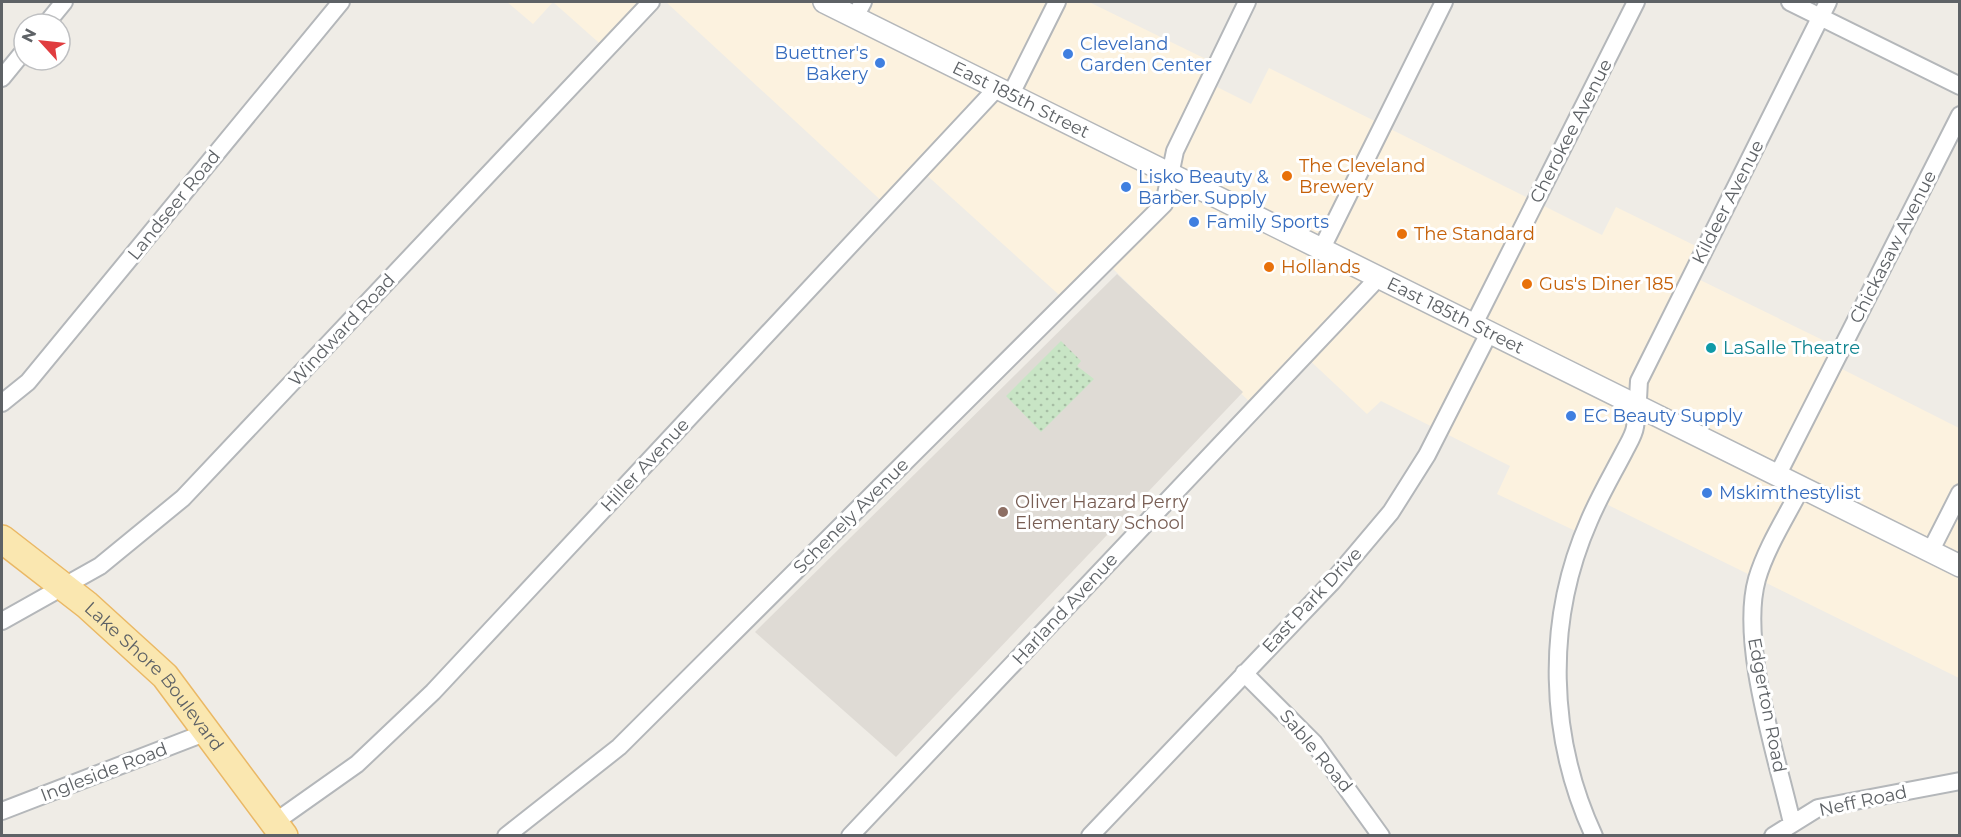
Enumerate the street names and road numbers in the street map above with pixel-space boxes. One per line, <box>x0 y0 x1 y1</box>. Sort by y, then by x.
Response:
street label: Cherokee Avenue <box>1525 55 1617 207</box>
street label: East 185th Street <box>949 57 1093 143</box>
street label: Kildeer Avenue <box>1687 136 1769 268</box>
street label: Landseer Road <box>123 146 225 264</box>
street label: Chickasaw Avenue <box>1845 167 1941 327</box>
street label: Windward Road <box>284 269 400 391</box>
street label: East 185th Street <box>1383 272 1528 359</box>
street label: Hiller Avenue <box>596 414 694 516</box>
street label: Schenely Avenue <box>789 454 913 578</box>
street label: East Park Drive <box>1257 543 1367 657</box>
street label: Harland Avenue <box>1008 548 1123 669</box>
street label: Lake Shore Boulevard <box>80 597 228 756</box>
street label: Edgerton Road <box>1743 636 1791 774</box>
street label: Sable Road <box>1275 705 1357 797</box>
street label: Ingleside Road <box>37 738 171 806</box>
street label: Neff Road <box>1817 781 1909 821</box>

